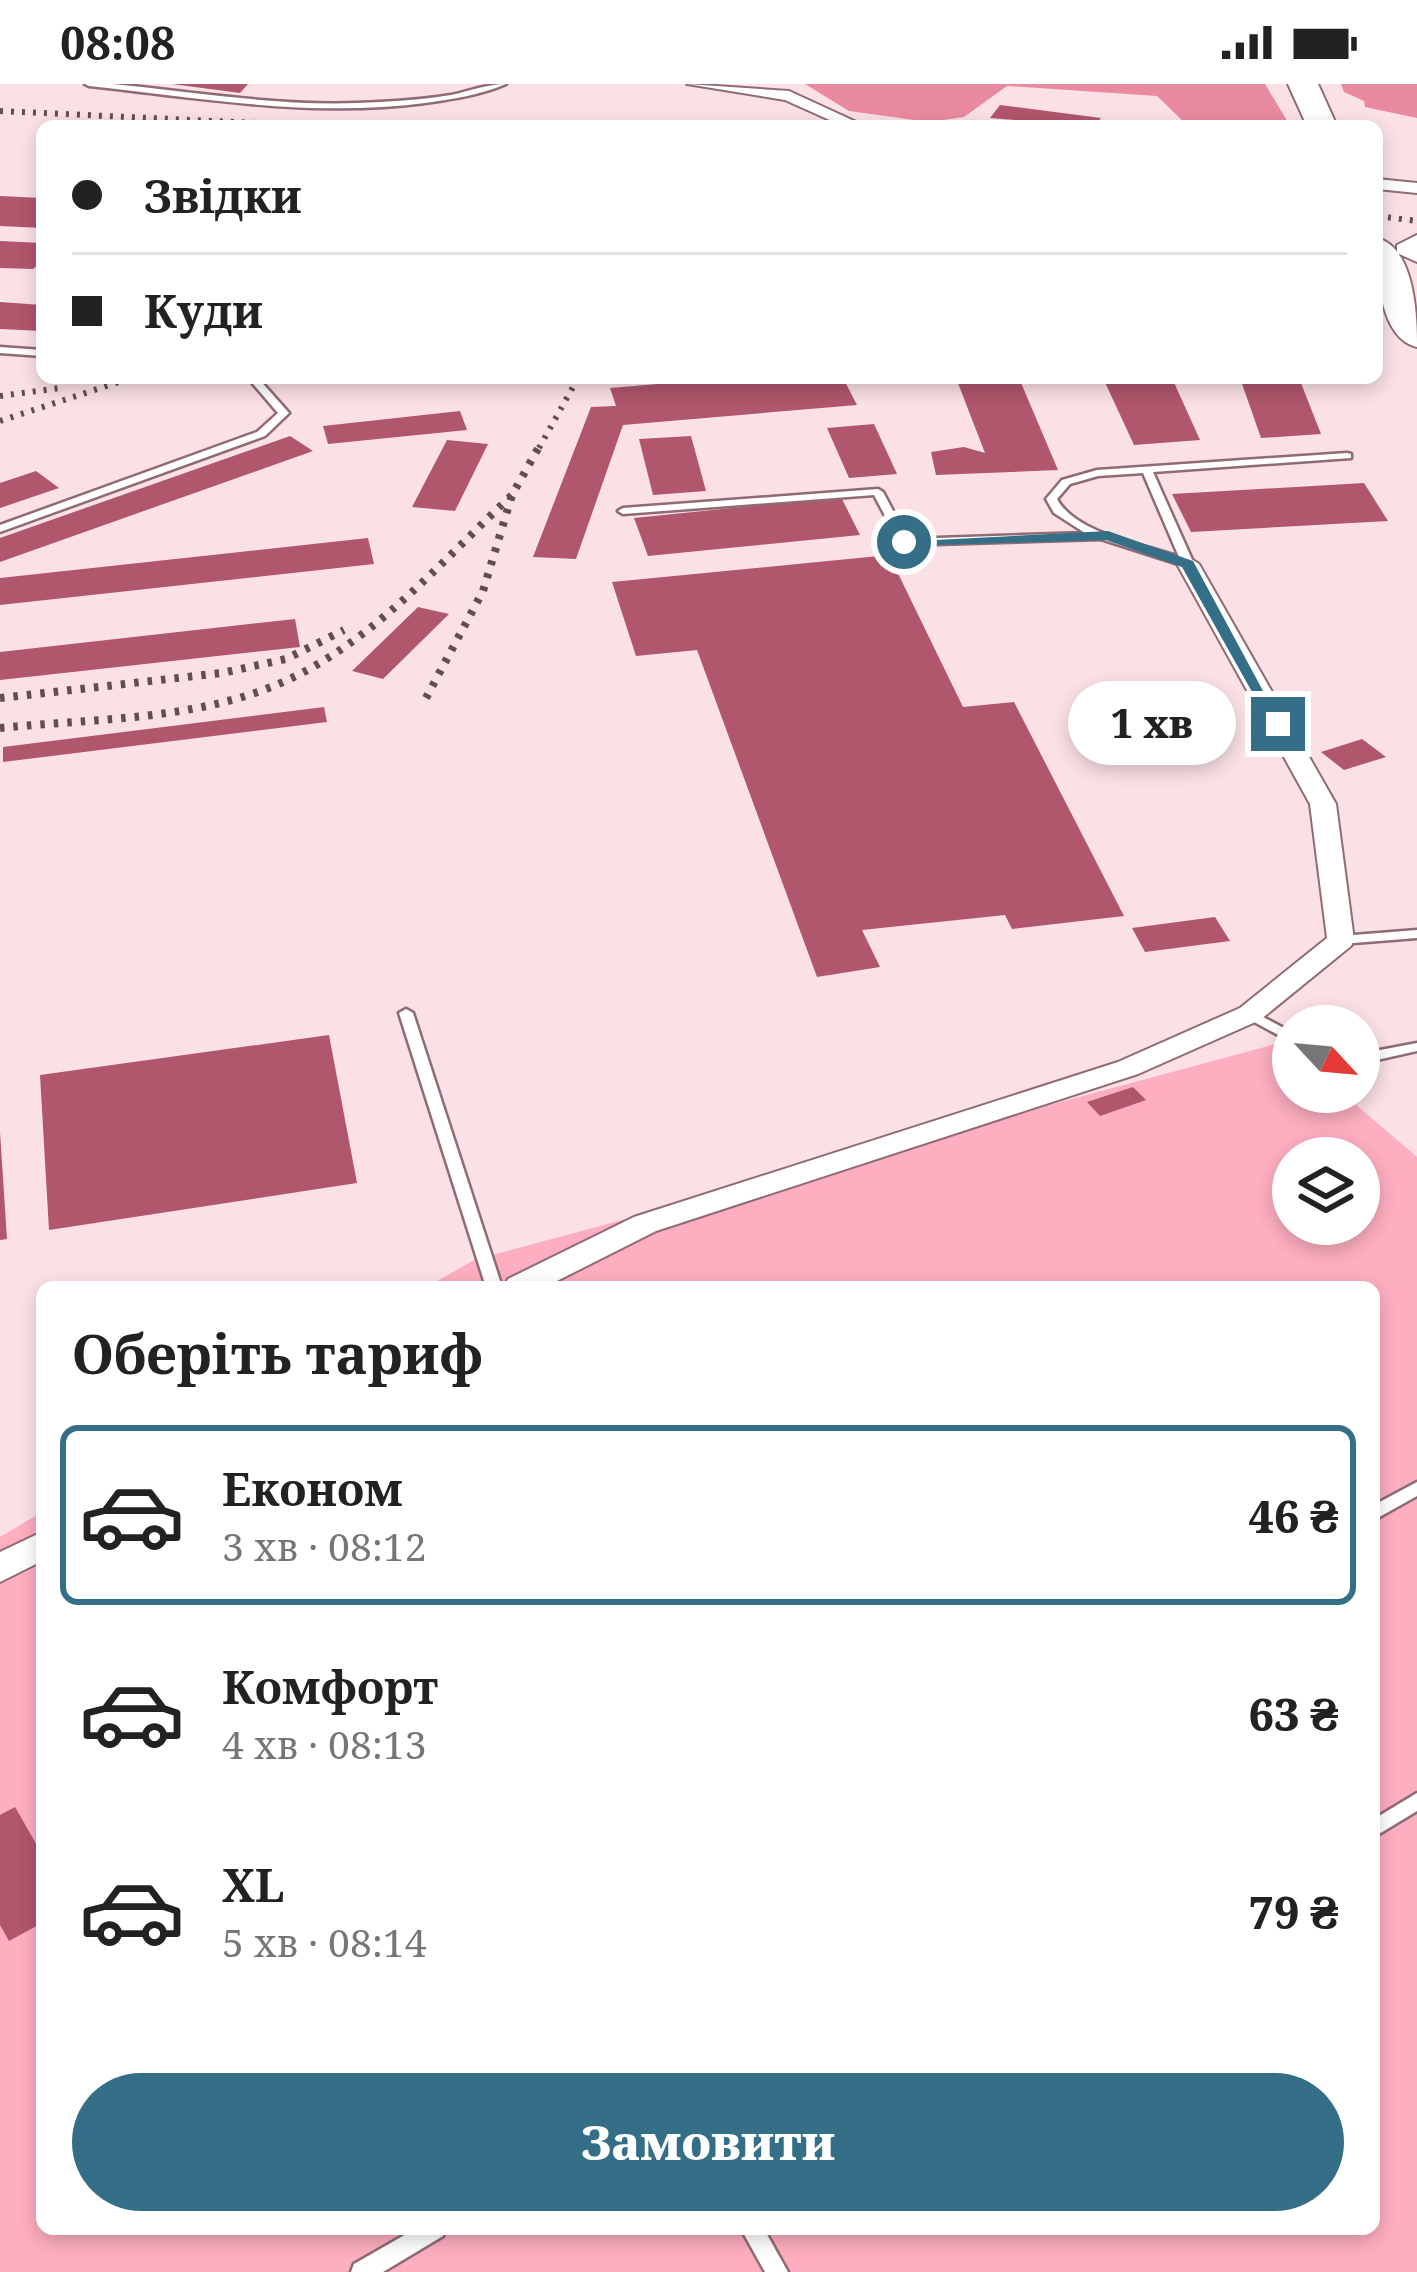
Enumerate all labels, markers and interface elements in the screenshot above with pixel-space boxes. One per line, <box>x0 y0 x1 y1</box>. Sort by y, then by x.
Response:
text: 08:08 <box>60 12 175 73</box>
text: Звідки <box>144 165 302 226</box>
text: Куди <box>144 280 263 341</box>
route start <box>877 515 931 569</box>
callout: 1 хв <box>1068 682 1236 766</box>
text: 1 хв <box>1111 696 1193 749</box>
route end <box>1251 697 1305 751</box>
north arrow <box>1272 1005 1380 1113</box>
map controls <box>1272 1005 1380 1245</box>
button: layers <box>1272 1137 1380 1245</box>
text: Оберіть тариф <box>72 1316 483 1390</box>
text: Економ <box>222 1458 403 1519</box>
icon: car <box>78 1461 186 1569</box>
text: 46 ₴ <box>1249 1485 1338 1546</box>
text: 3 хв · 08:12 <box>222 1519 426 1572</box>
text: Комфорт <box>222 1656 438 1717</box>
icon: car <box>78 1659 186 1767</box>
text: 63 ₴ <box>1249 1683 1338 1744</box>
text: 4 хв · 08:13 <box>222 1717 426 1770</box>
text: XL <box>222 1854 284 1915</box>
icon: car <box>78 1857 186 1965</box>
text: 79 ₴ <box>1249 1881 1338 1942</box>
text: 5 хв · 08:14 <box>222 1915 426 1968</box>
button: Замовити <box>72 2073 1344 2211</box>

